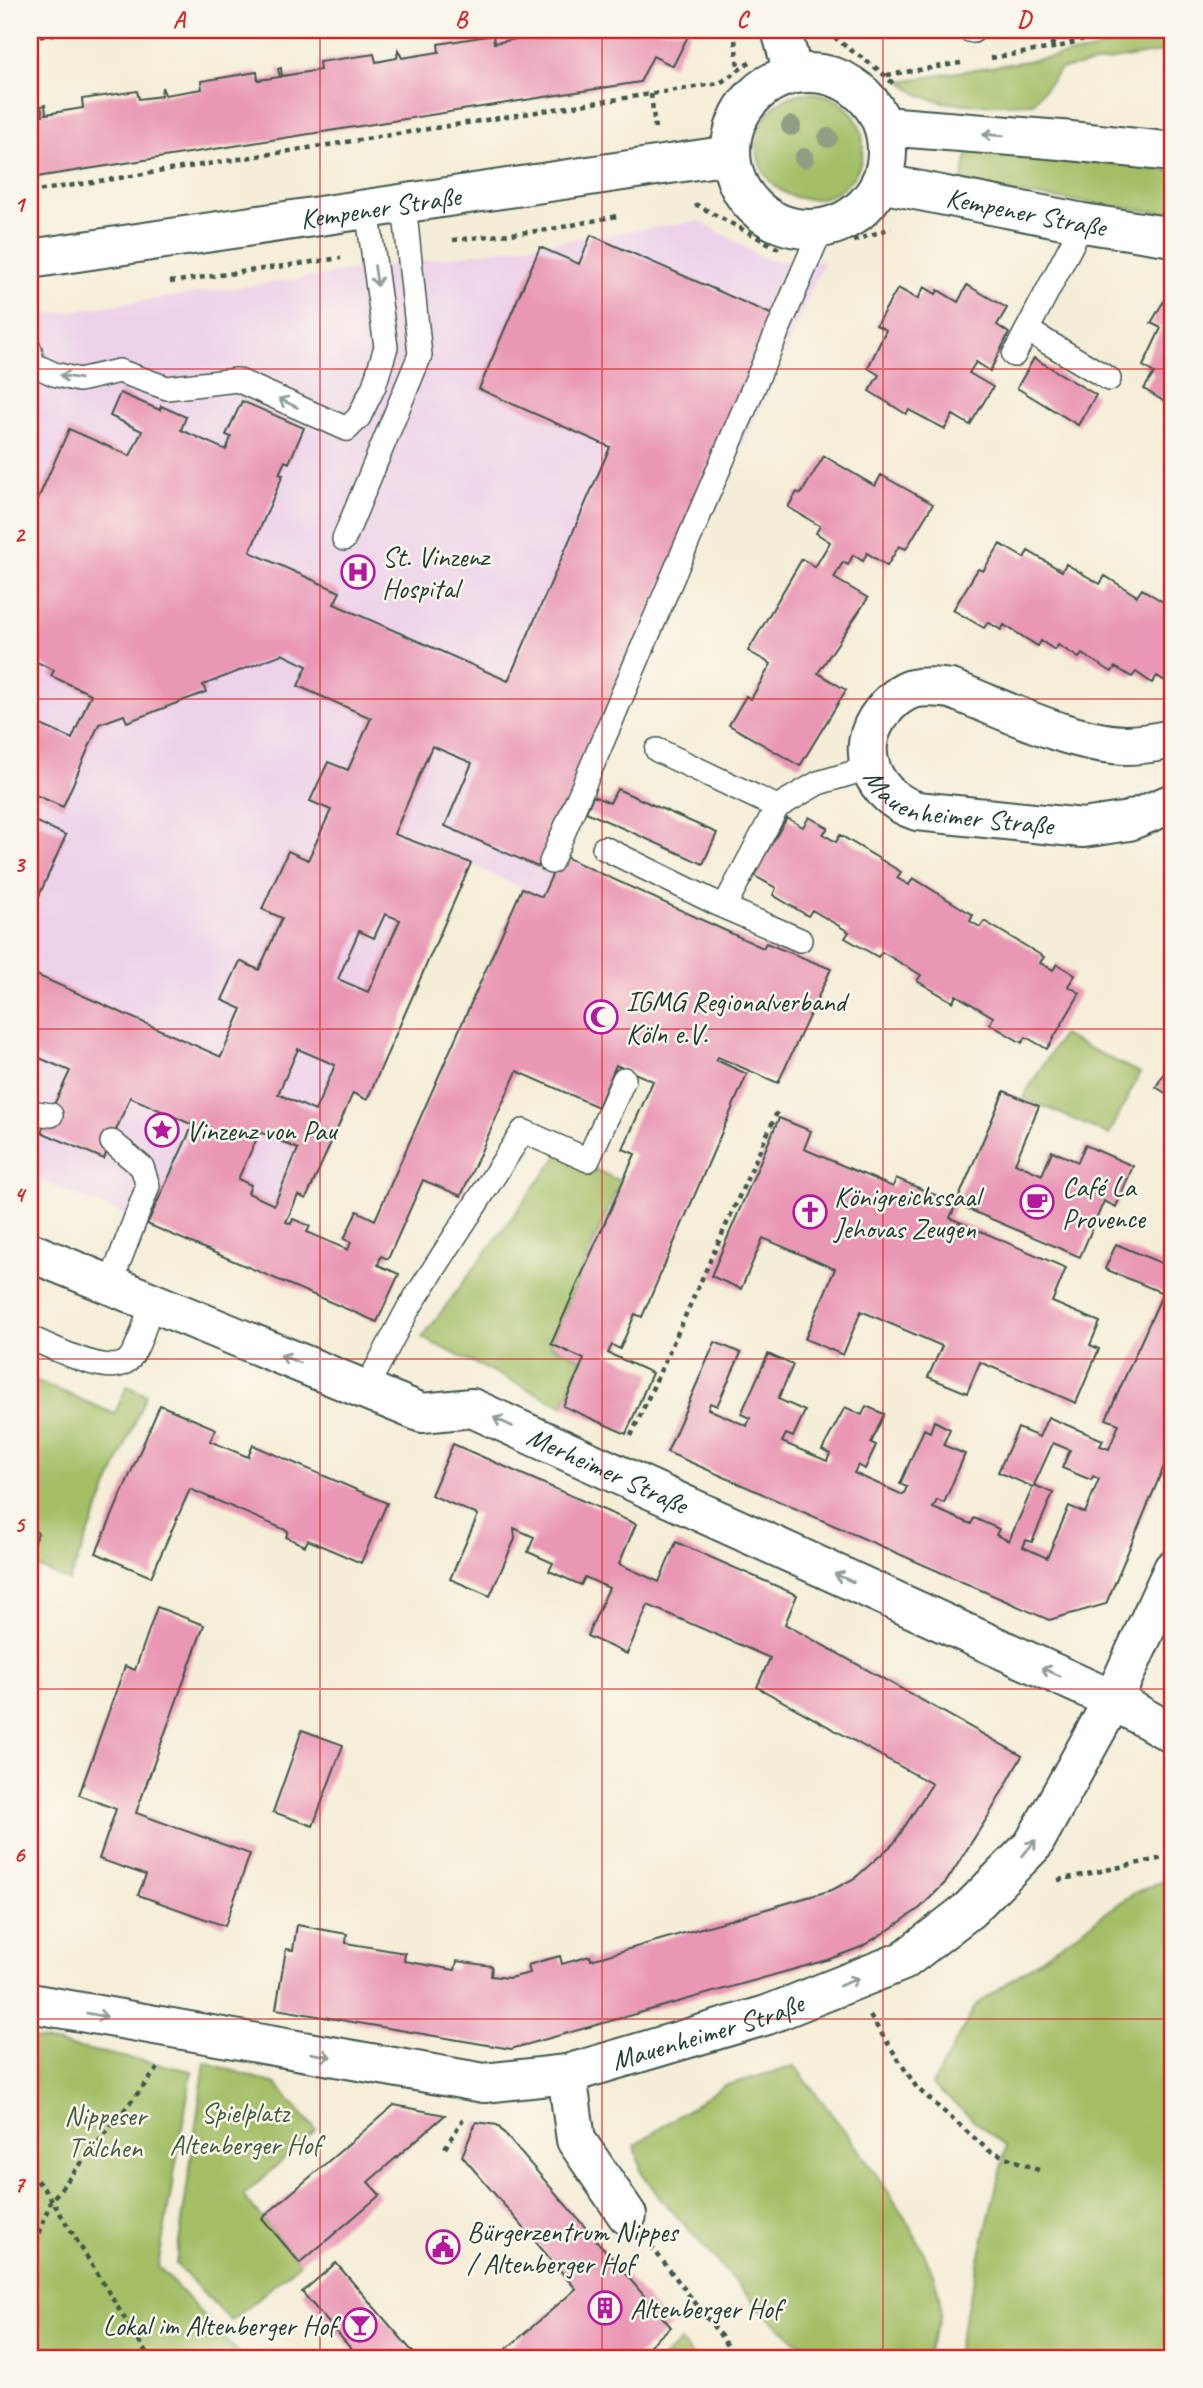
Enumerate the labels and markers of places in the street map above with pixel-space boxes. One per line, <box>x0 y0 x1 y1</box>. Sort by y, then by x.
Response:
place label: St. Vinzenz Hospital <box>382 539 492 606</box>
hospital icon: St. Vinzenz Hospital <box>339 553 377 591</box>
place label: IGMG Regionalverband Köln e.V. <box>626 984 850 1051</box>
mosque icon: IGMG Regionalverband Köln e.V. <box>582 998 620 1036</box>
place icon: Vinzenz von Pau <box>143 1111 181 1149</box>
place label: Vinzenz von Pau <box>186 1113 338 1148</box>
place label: Café La Provence <box>1062 1169 1147 1236</box>
place label: Königreichssaal Jehovas Zeugen <box>832 1179 985 1246</box>
cafe icon: Café La Provence <box>1018 1183 1056 1221</box>
church icon: Königreichssaal Jehovas Zeugen <box>791 1193 829 1231</box>
place label: Bürgerzentrum Nippes / Altenberger Hof <box>467 2214 680 2281</box>
public building icon: Bürgerzentrum Nippes / Altenberger Hof <box>424 2228 462 2266</box>
building icon: Altenberger Hof <box>586 2289 624 2327</box>
place label: Altenberger Hof <box>630 2291 787 2326</box>
bar icon: Lokal im Altenberger Hof <box>341 2306 379 2344</box>
place label: Lokal im Altenberger Hof <box>103 2308 342 2343</box>

